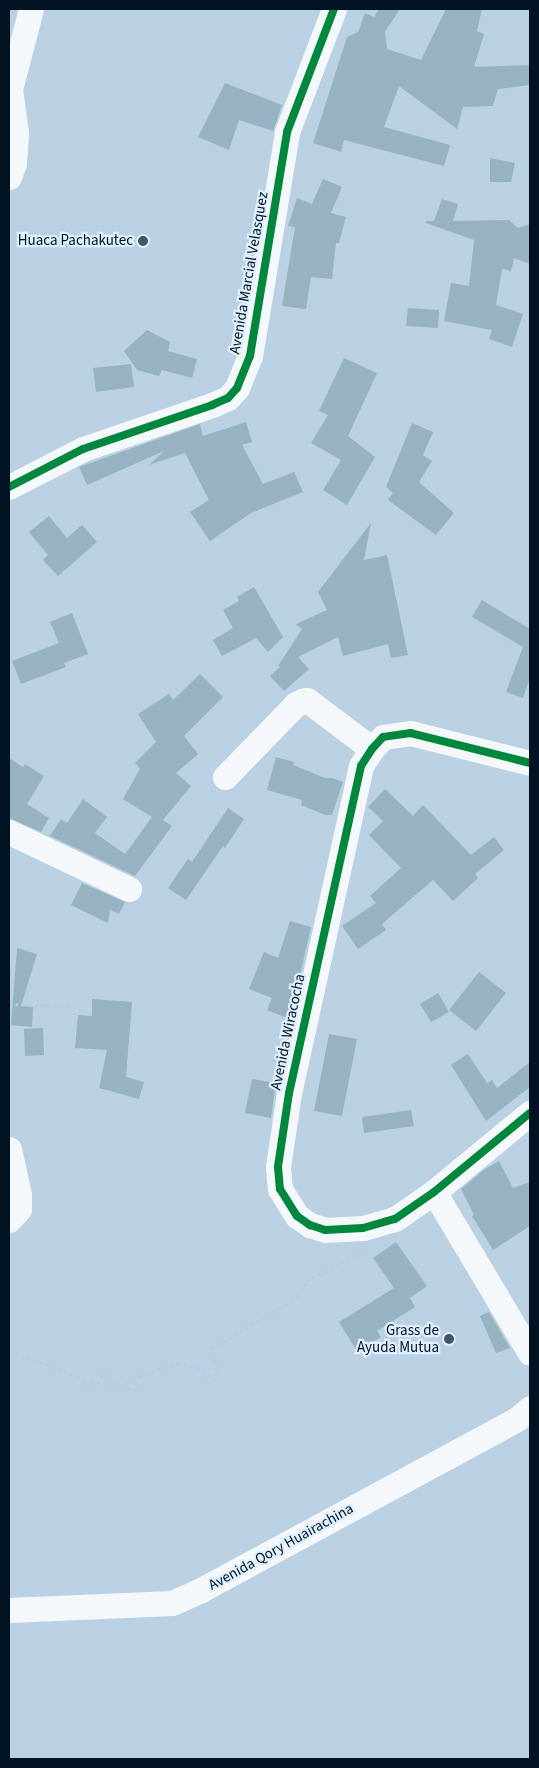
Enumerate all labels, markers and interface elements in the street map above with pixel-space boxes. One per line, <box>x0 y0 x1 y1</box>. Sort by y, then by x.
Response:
street label: Avenida Marcial Velasquez <box>226 190 272 356</box>
place label: Huaca Pachakutec <box>18 232 133 250</box>
marker: Huaca Pachakutec <box>137 235 149 247</box>
street label: Avenida Wiracocha <box>267 972 309 1092</box>
place label: Grass de Ayuda Mutua <box>357 1321 439 1356</box>
marker: Grass de Ayuda Mutua <box>443 1333 455 1345</box>
street label: Avenida Qory Huairachina <box>205 1500 357 1594</box>

